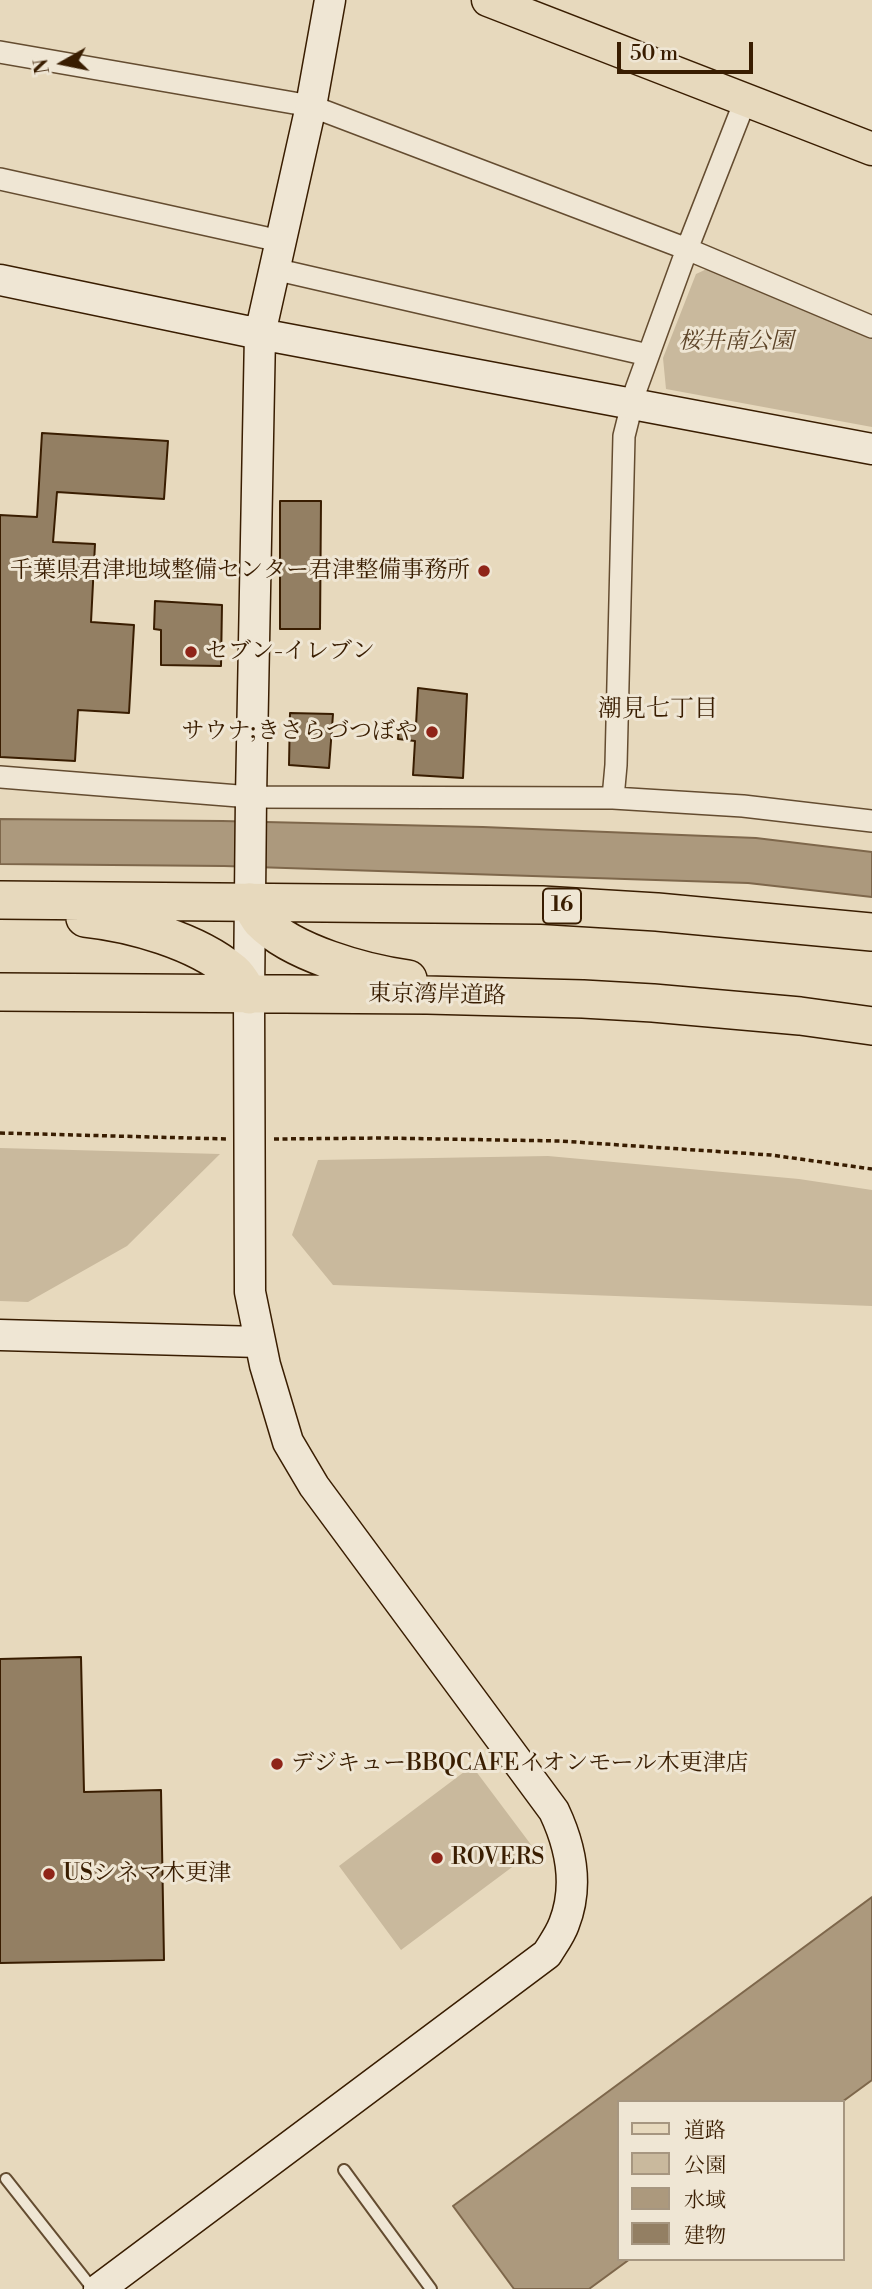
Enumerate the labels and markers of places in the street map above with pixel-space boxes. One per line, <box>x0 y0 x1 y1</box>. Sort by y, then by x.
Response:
place label: 千葉県君津地域整備センター君津整備事務所 <box>10 557 470 585</box>
marker: 千葉県君津地域整備センター君津整備事務所 <box>476 563 492 579</box>
place label: セブン-イレブン <box>205 638 375 666</box>
marker: セブン-イレブン <box>183 644 199 660</box>
place label: サウナ;きさらづつぼや <box>182 718 418 746</box>
marker: サウナ;きさらづつぼや <box>424 724 440 740</box>
place label: デジキューBBQCAFEイオンモール木更津店 <box>291 1750 748 1778</box>
marker: デジキューBBQCAFEイオンモール木更津店 <box>269 1756 285 1772</box>
place label: ROVERS <box>451 1844 545 1872</box>
marker: ROVERS <box>429 1850 445 1866</box>
place label: USシネマ木更津 <box>63 1860 231 1888</box>
marker: USシネマ木更津 <box>41 1866 57 1882</box>

